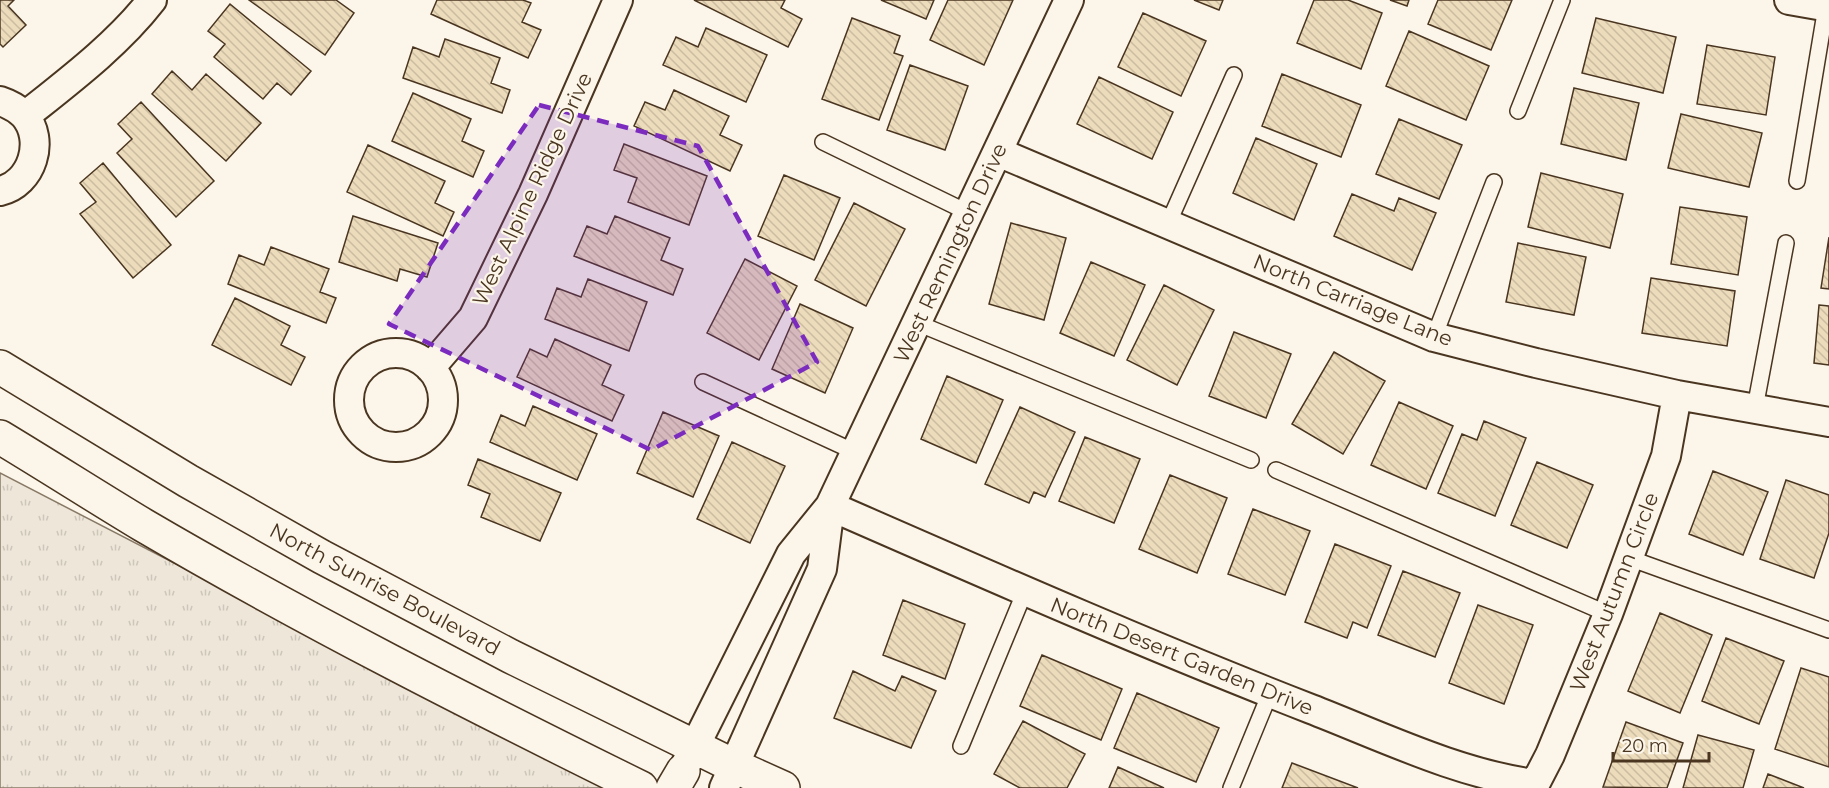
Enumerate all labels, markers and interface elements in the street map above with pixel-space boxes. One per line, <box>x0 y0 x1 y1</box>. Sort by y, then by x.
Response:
street label: West Alpine Ridge Drive <box>467 68 597 310</box>
street label: West Remington Drive <box>888 139 1012 367</box>
street label: North Carriage Lane <box>1250 248 1456 352</box>
street label: West Autumn Circle <box>1564 489 1664 695</box>
street label: North Sunrise Boulevard <box>265 517 505 661</box>
street label: North Desert Garden Drive <box>1047 592 1317 720</box>
scale bar <box>1613 725 1709 763</box>
text: 20 m <box>1622 735 1668 757</box>

